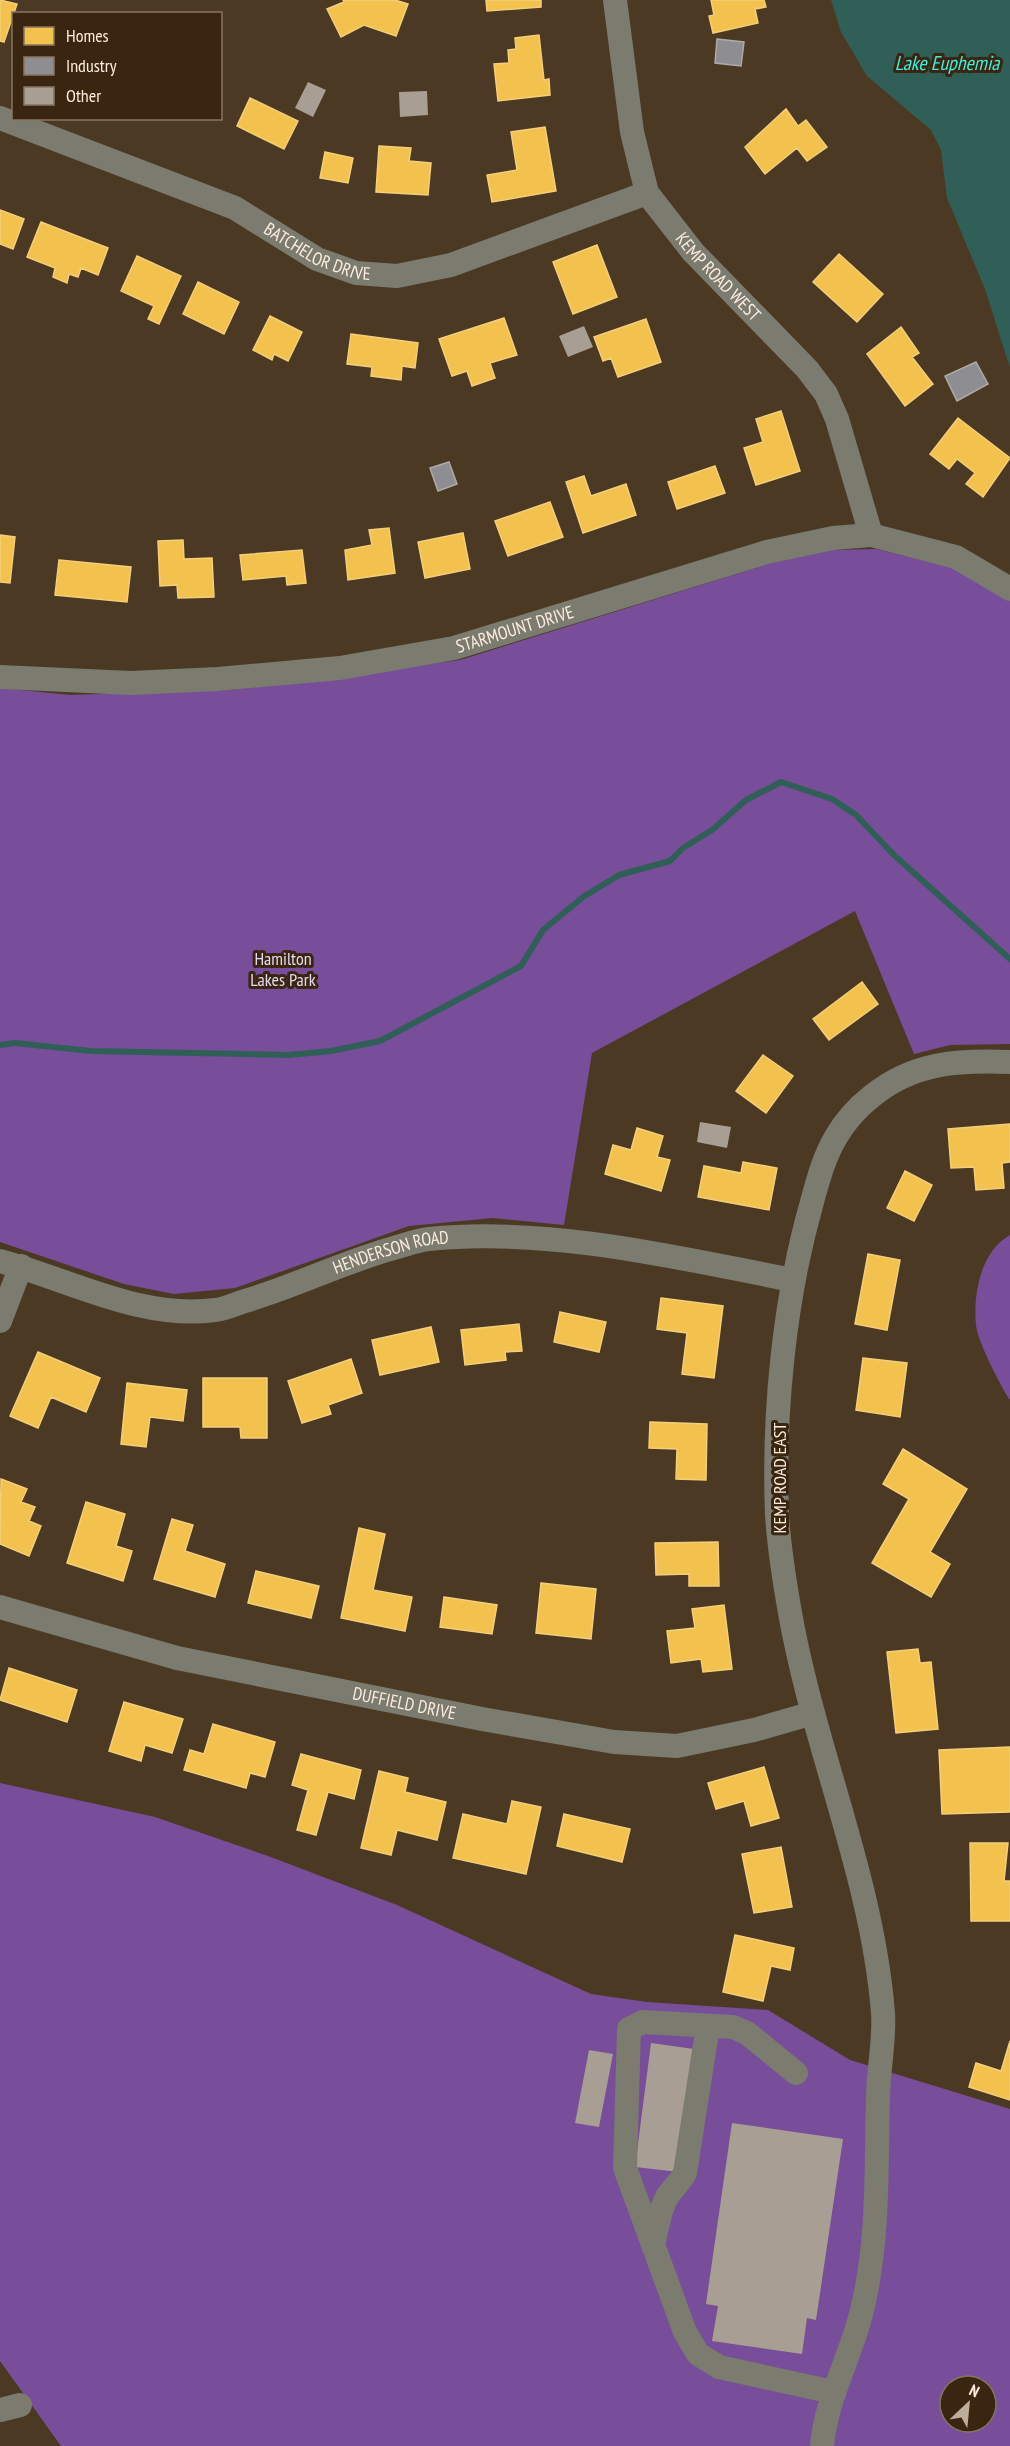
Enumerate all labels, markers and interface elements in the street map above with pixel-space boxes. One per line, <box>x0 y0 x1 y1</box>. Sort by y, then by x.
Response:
legend <box>12 12 222 120</box>
text: Homes <box>66 24 109 47</box>
water label: Lake Euphemia <box>895 50 1000 76</box>
text: Industry <box>66 54 117 77</box>
text: Other <box>66 84 101 107</box>
street label: BATCHELOR DRIVE <box>260 217 371 285</box>
street label: KEMP ROAD WEST <box>671 227 766 326</box>
street label: STARMOUNT DRIVE <box>453 600 576 658</box>
park label: Hamilton Lakes Park <box>250 947 316 991</box>
street label: HENDERSON ROAD <box>329 1225 449 1279</box>
street label: KEMP ROAD EAST <box>768 1423 791 1533</box>
street label: DUFFIELD DRIVE <box>351 1681 458 1725</box>
north arrow <box>938 2374 998 2434</box>
text: N <box>966 2380 983 2401</box>

